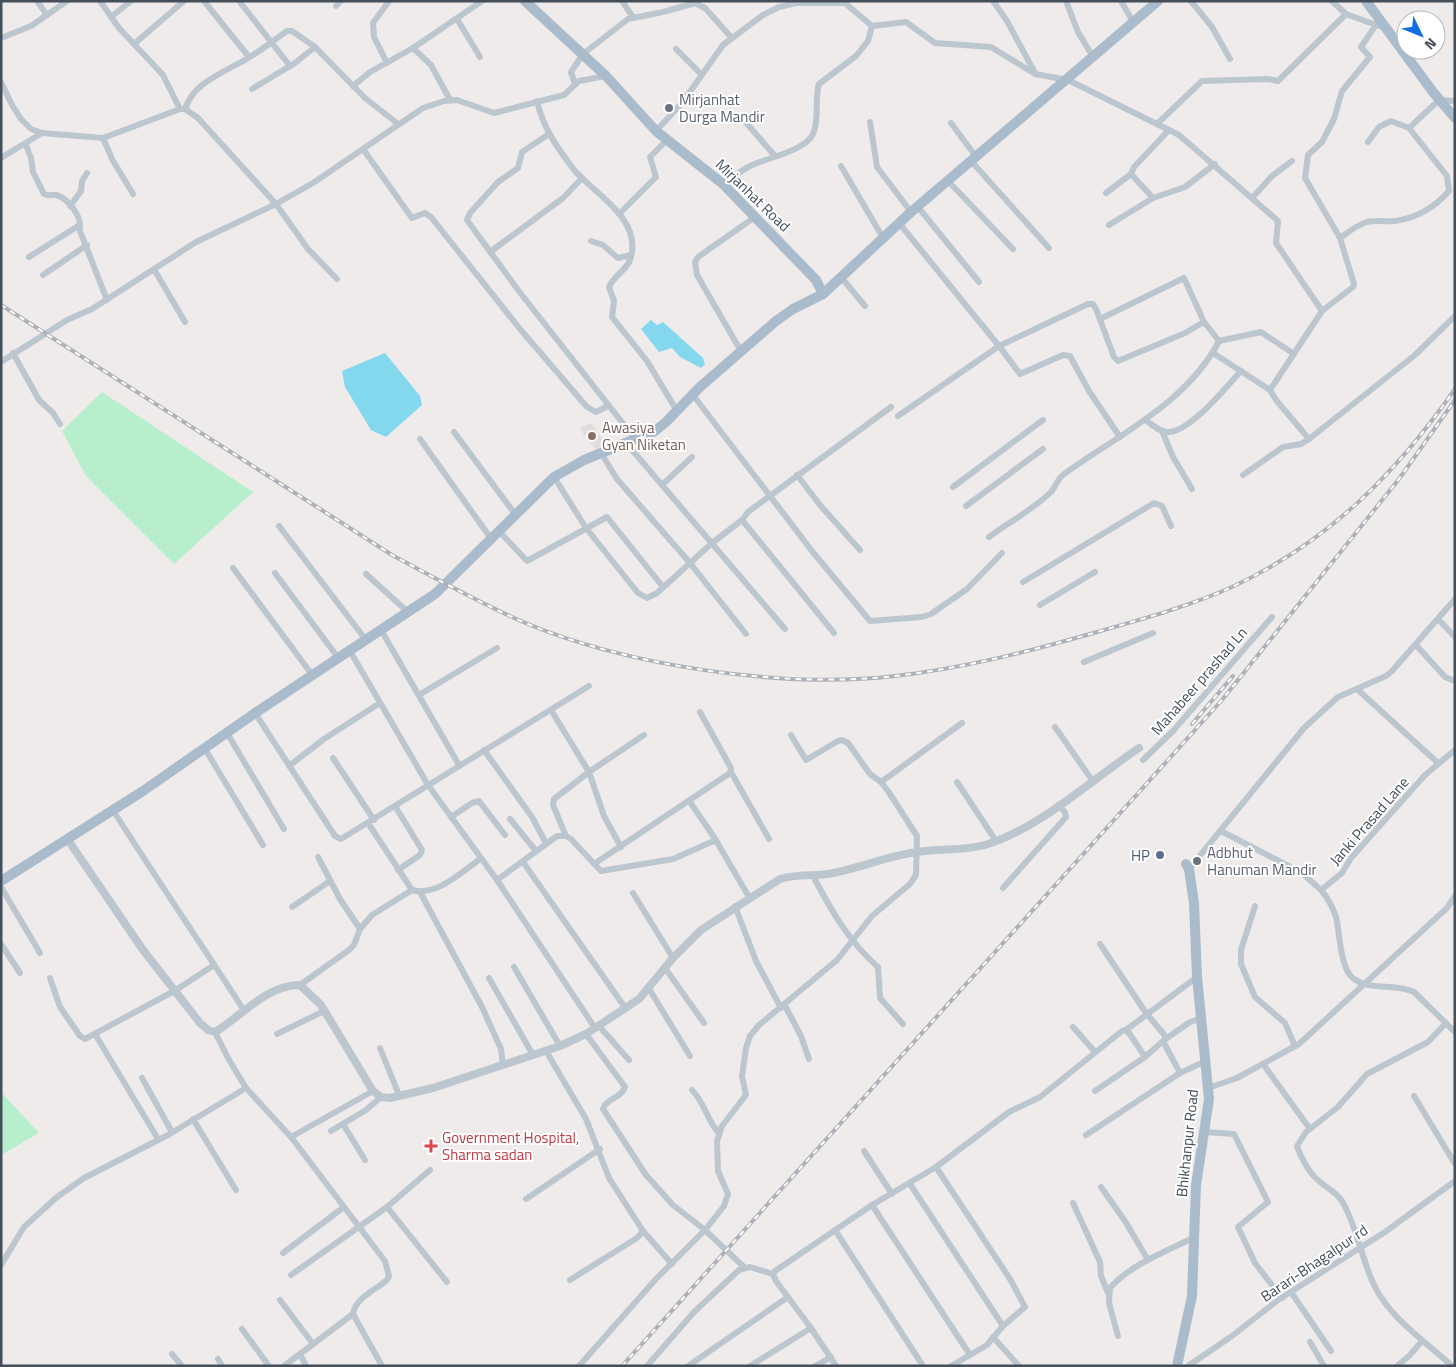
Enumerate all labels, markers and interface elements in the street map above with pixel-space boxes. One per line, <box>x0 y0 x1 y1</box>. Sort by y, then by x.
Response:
north arrow <box>1396 10 1446 60</box>
text: N <box>1420 33 1442 55</box>
place label: Mirjanhat Durga Mandir <box>679 88 765 128</box>
marker: Mirjanhat Durga Mandir <box>663 102 675 114</box>
street label: Mirjanhat Road <box>710 153 796 237</box>
place label: Awasiya Gyan Niketan <box>602 416 686 456</box>
marker: Awasiya Gyan Niketan <box>586 430 598 442</box>
street label: Mahabeer prashad Ln <box>1145 622 1253 740</box>
street label: Janki Prasad Lane <box>1324 771 1414 871</box>
place label: Adbhut Hanuman Mandir <box>1207 841 1317 881</box>
place label: HP <box>1131 844 1150 867</box>
marker: HP <box>1154 849 1166 861</box>
marker: Adbhut Hanuman Mandir <box>1191 855 1203 867</box>
street label: Bhikhanpur Road <box>1170 1088 1204 1198</box>
place label: Government Hospital, Sharma sadan <box>442 1126 579 1166</box>
marker: Government Hospital, Sharma sadan <box>424 1139 438 1153</box>
street label: Barari-Bhagalpur rd <box>1256 1218 1372 1308</box>

